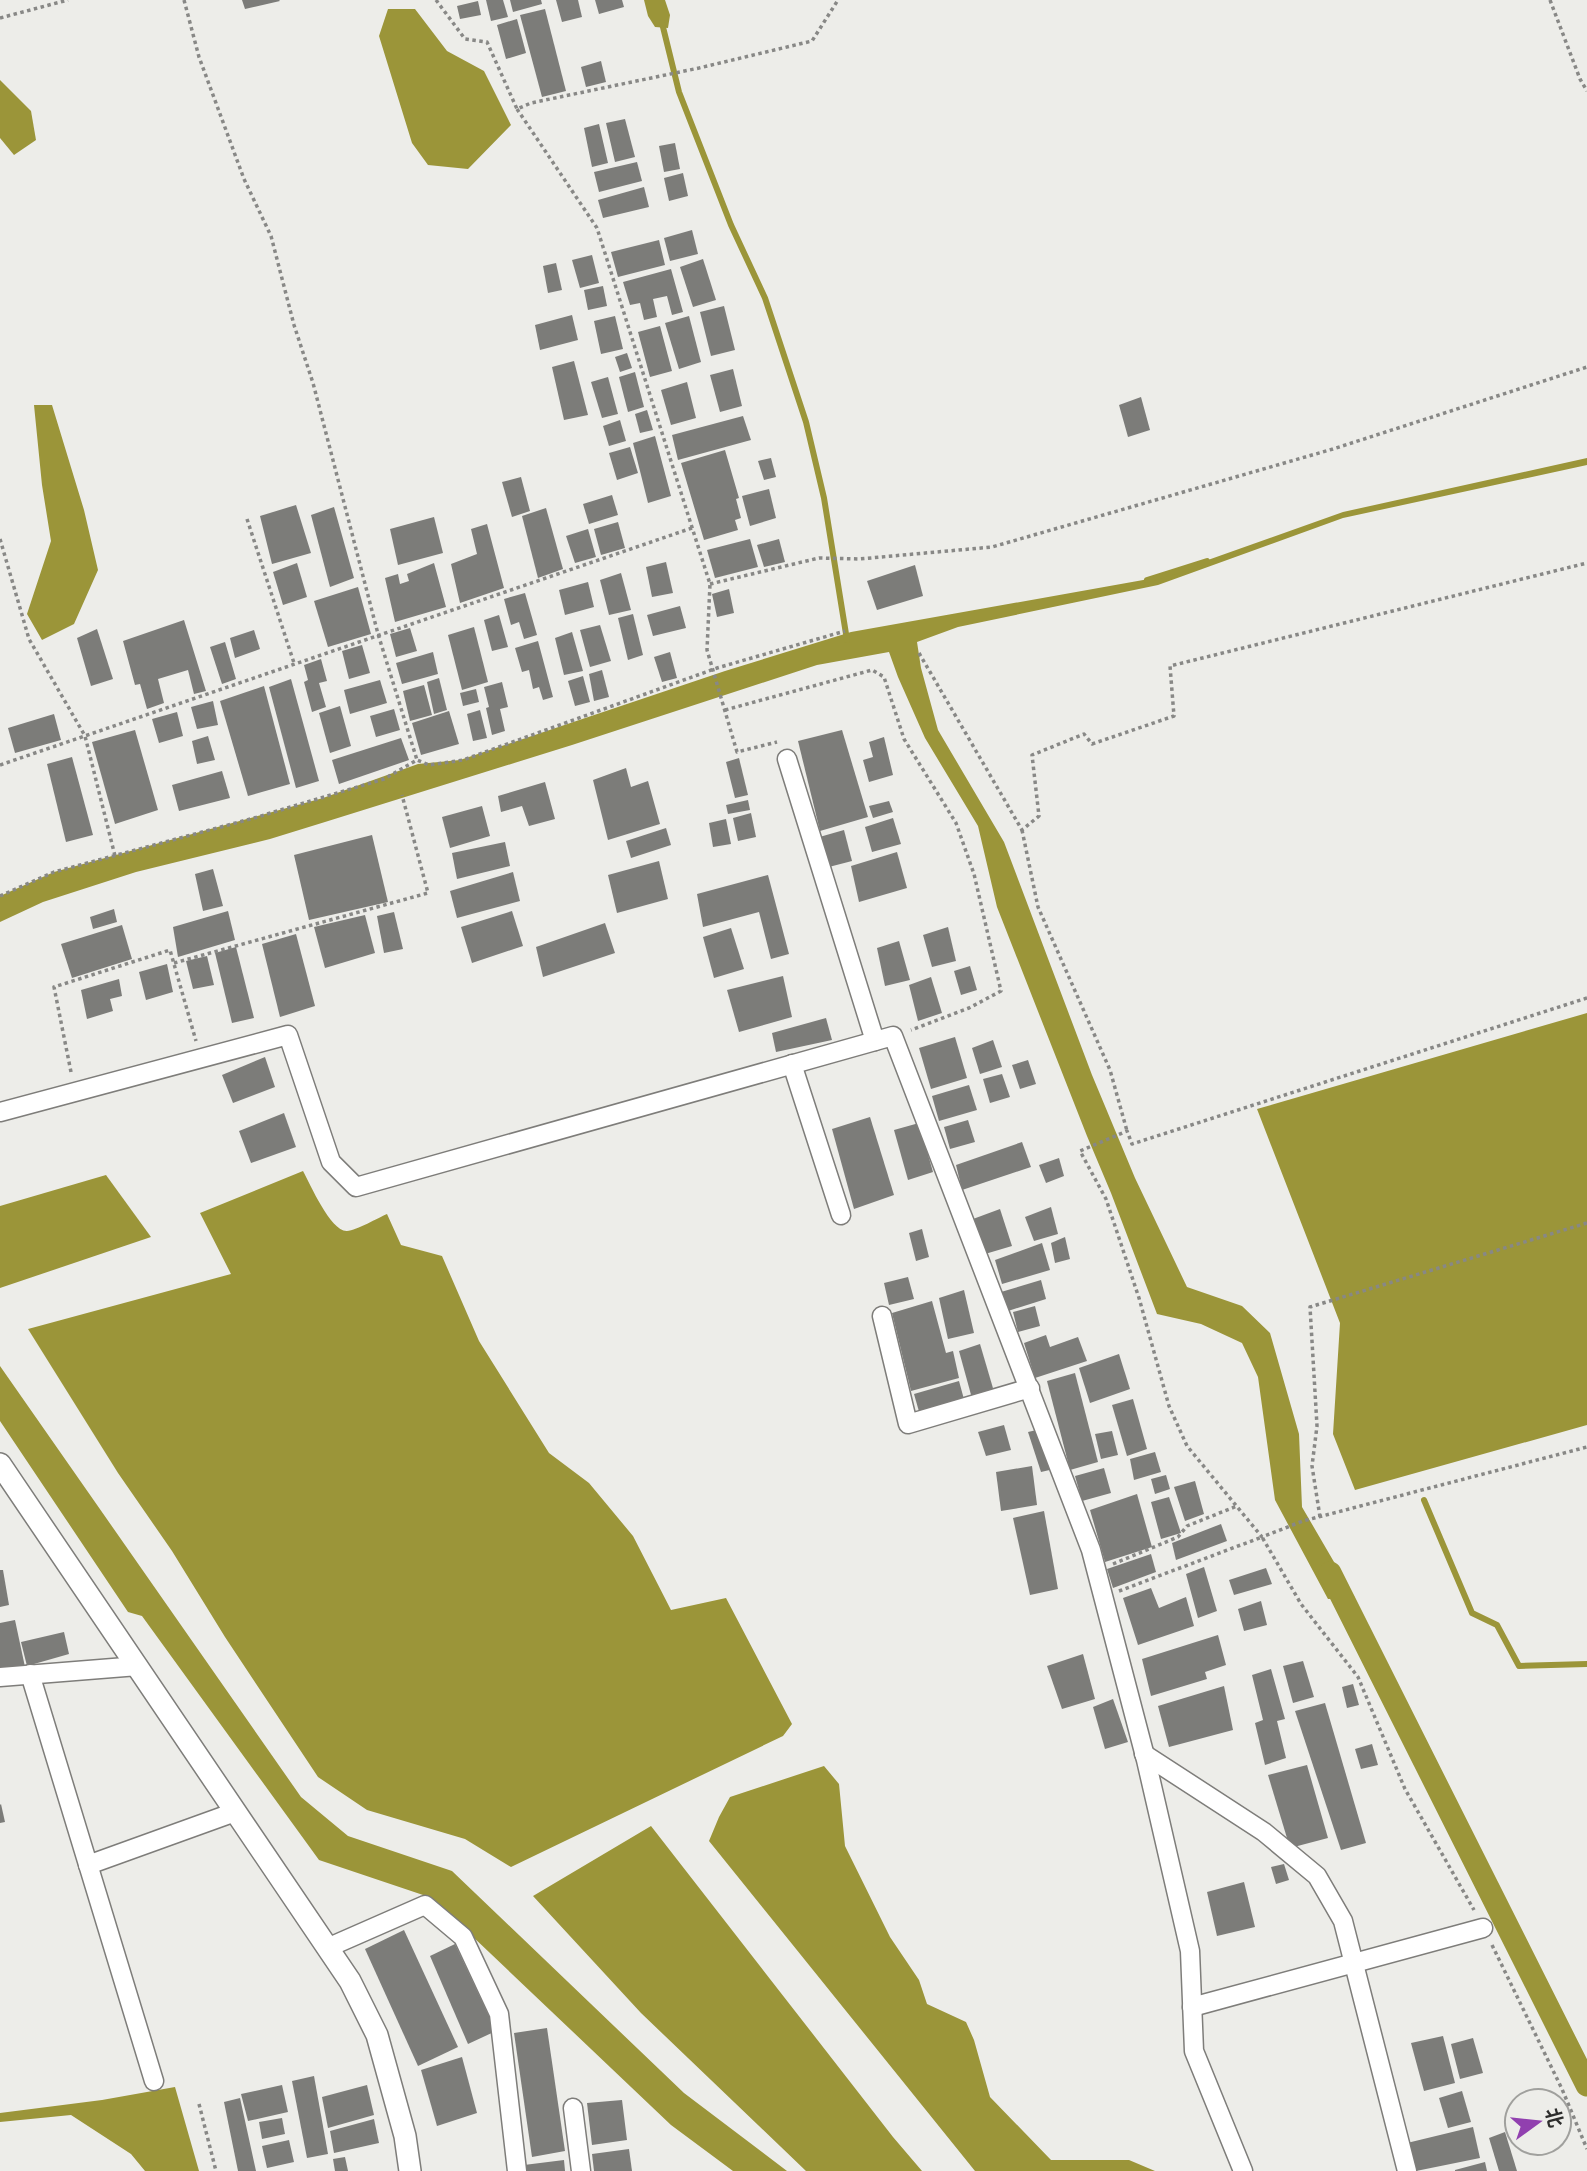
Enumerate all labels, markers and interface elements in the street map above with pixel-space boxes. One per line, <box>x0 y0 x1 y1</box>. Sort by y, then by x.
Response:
north arrow <box>1503 2087 1573 2157</box>
text: 北 <box>1540 2106 1568 2130</box>

